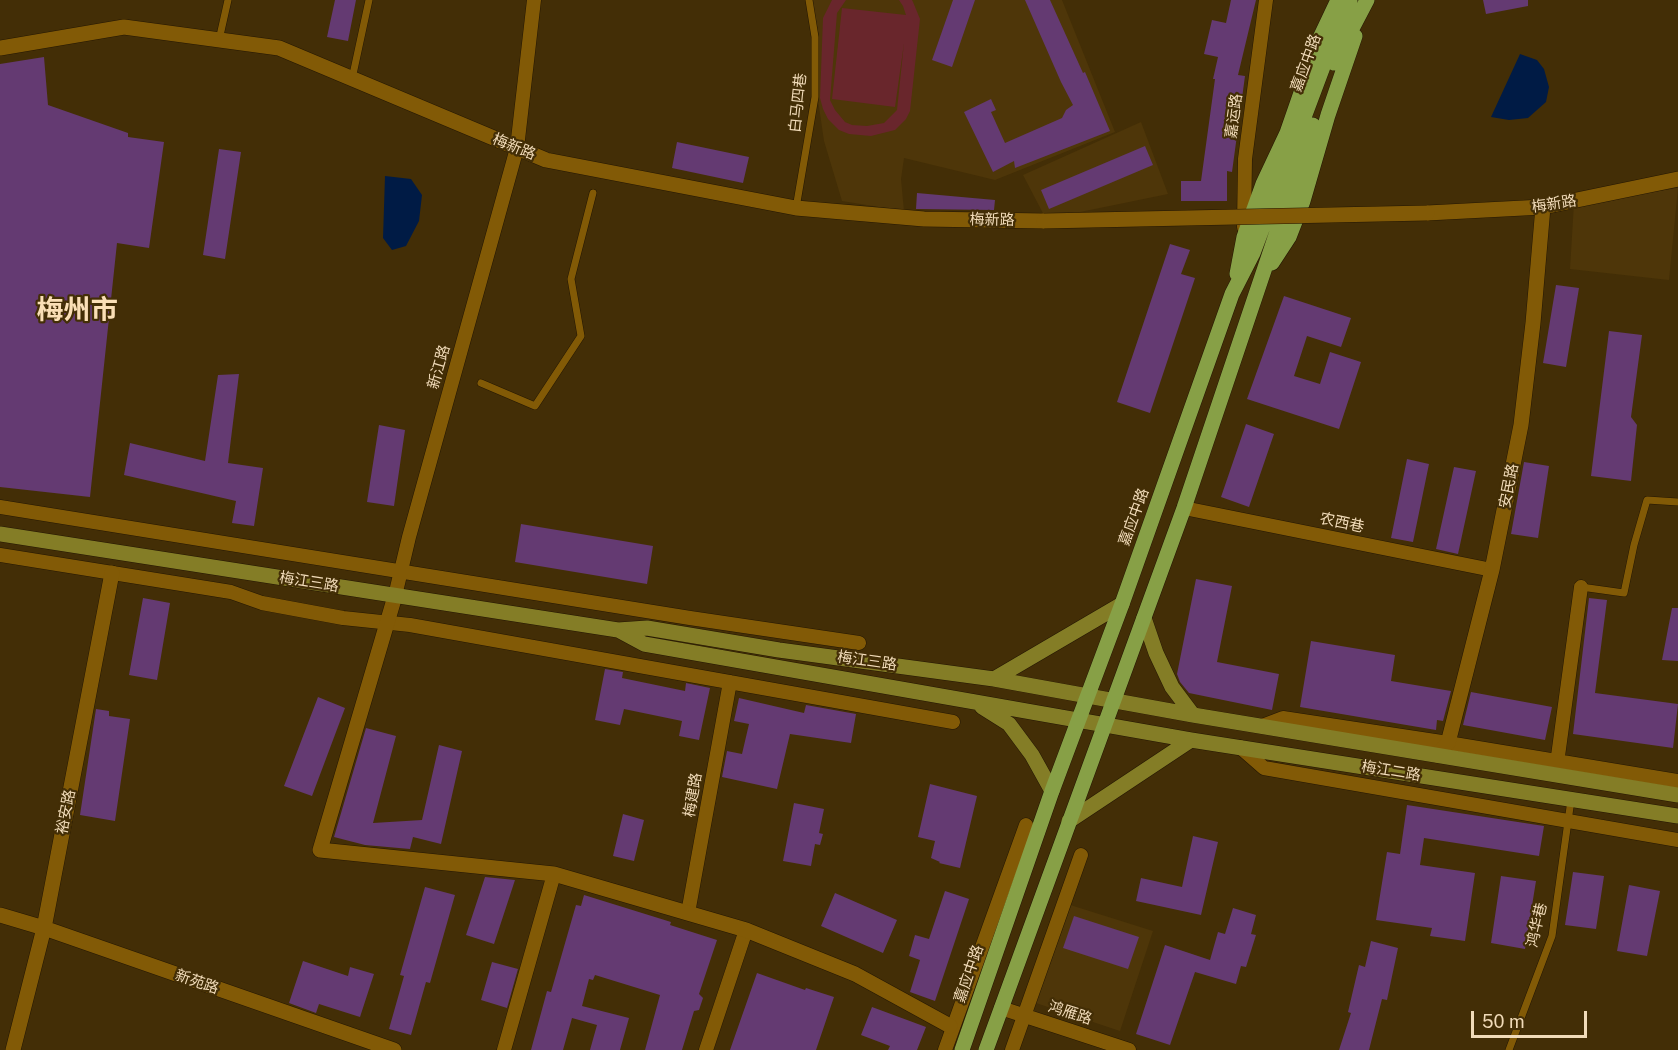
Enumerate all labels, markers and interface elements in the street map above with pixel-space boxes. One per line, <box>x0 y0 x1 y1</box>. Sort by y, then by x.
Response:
street label: 嘉应中路 <box>1287 32 1325 94</box>
street label: 白马四巷 <box>786 72 810 134</box>
street label: 嘉运路 <box>1222 92 1246 140</box>
street label: 梅新路 <box>490 130 538 164</box>
street label: 梅新路 <box>1530 192 1578 216</box>
street label: 梅新路 <box>969 211 1015 229</box>
district label: 梅州市 <box>37 295 117 327</box>
street label: 新江路 <box>424 343 454 391</box>
street label: 安民路 <box>1496 462 1522 510</box>
street label: 嘉应中路 <box>1115 486 1153 548</box>
street label: 农西巷 <box>1318 510 1366 536</box>
street label: 梅江三路 <box>278 568 340 596</box>
street label: 梅江三路 <box>836 648 898 674</box>
street label: 梅江二路 <box>1360 757 1422 785</box>
street label: 梅建路 <box>680 771 706 819</box>
street label: 裕安路 <box>53 788 79 836</box>
street label: 鸿华巷 <box>1523 901 1551 949</box>
street label: 嘉应中路 <box>951 943 987 1005</box>
street label: 新苑路 <box>173 966 221 998</box>
street label: 鸿雁路 <box>1046 997 1094 1029</box>
scale bar <box>1474 999 1590 1037</box>
text: 50 m <box>1482 1011 1525 1032</box>

